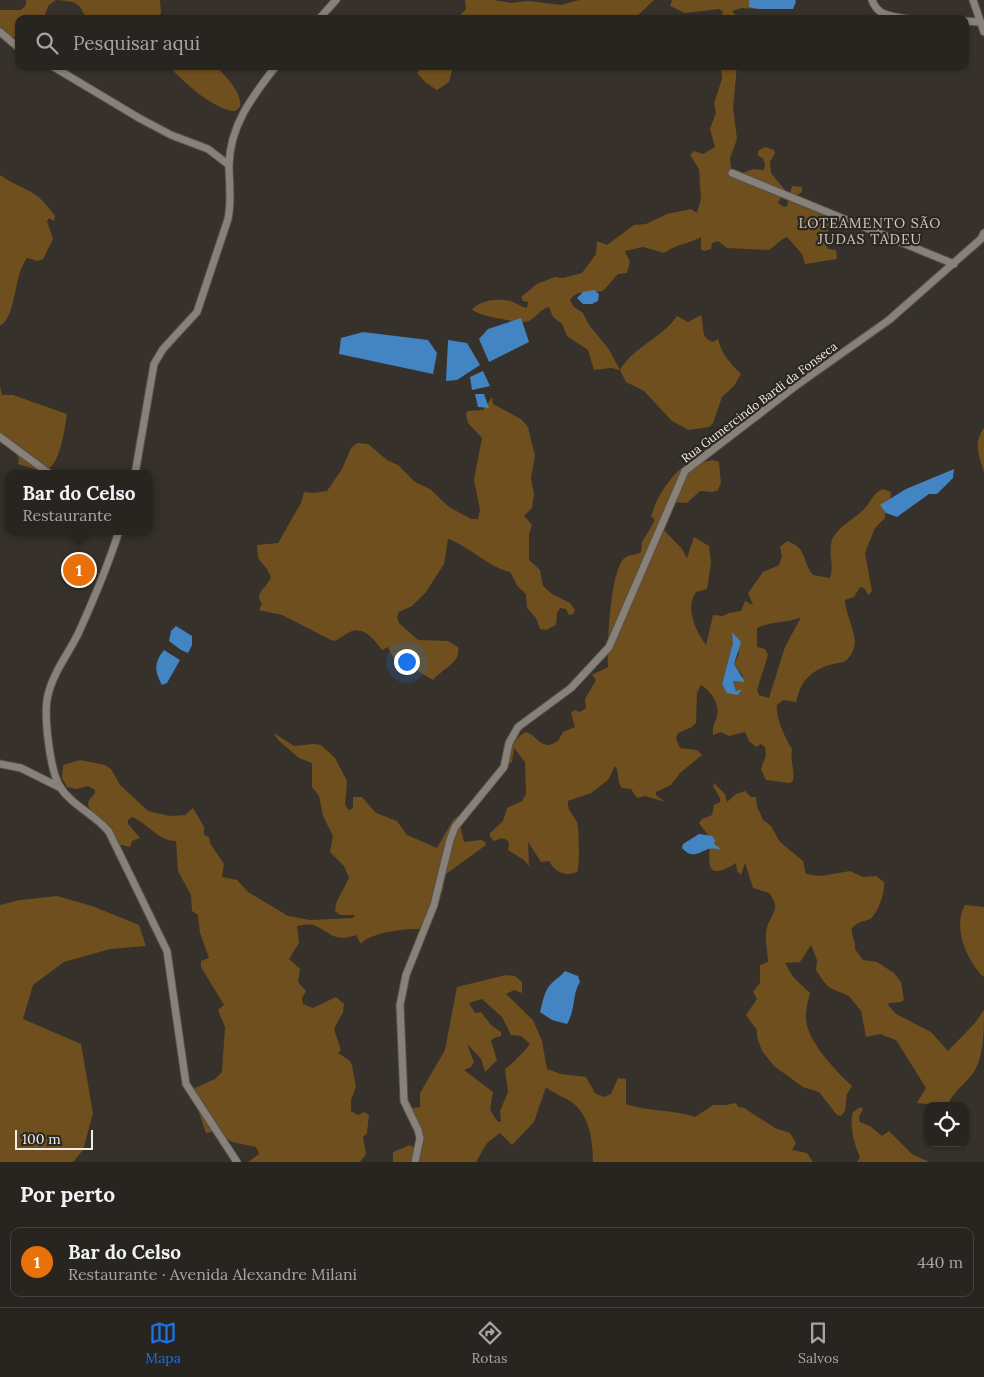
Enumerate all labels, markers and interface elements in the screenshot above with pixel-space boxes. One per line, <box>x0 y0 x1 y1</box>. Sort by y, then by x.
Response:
search box <box>15 15 969 70</box>
icon: search <box>33 29 61 57</box>
text: Pesquisar aqui <box>73 31 200 55</box>
district label: LOTEAMENTO SÃO JUDAS TADEU <box>799 214 941 248</box>
street label: Rua Gumercindo Bardi da Fonseca <box>678 338 840 466</box>
popup <box>5 470 153 535</box>
text: Bar do Celso <box>23 481 135 505</box>
text: Restaurante <box>23 505 112 525</box>
pin: 1 <box>63 551 95 589</box>
your location <box>394 649 420 675</box>
map controls <box>924 1102 969 1147</box>
button: locate <box>924 1102 969 1147</box>
scale bar <box>15 1127 92 1150</box>
text: 100 m <box>22 1130 61 1148</box>
text: Por perto <box>20 1181 115 1208</box>
text: Bar do Celso <box>68 1240 181 1264</box>
text: 1 <box>34 1252 40 1272</box>
text: 440 m <box>917 1252 963 1272</box>
text: Restaurante · Avenida Alexandre Milani <box>68 1264 357 1284</box>
tab: Mapa <box>145 1319 181 1367</box>
tab: Rotas <box>472 1319 508 1367</box>
tab: Salvos <box>798 1319 839 1367</box>

